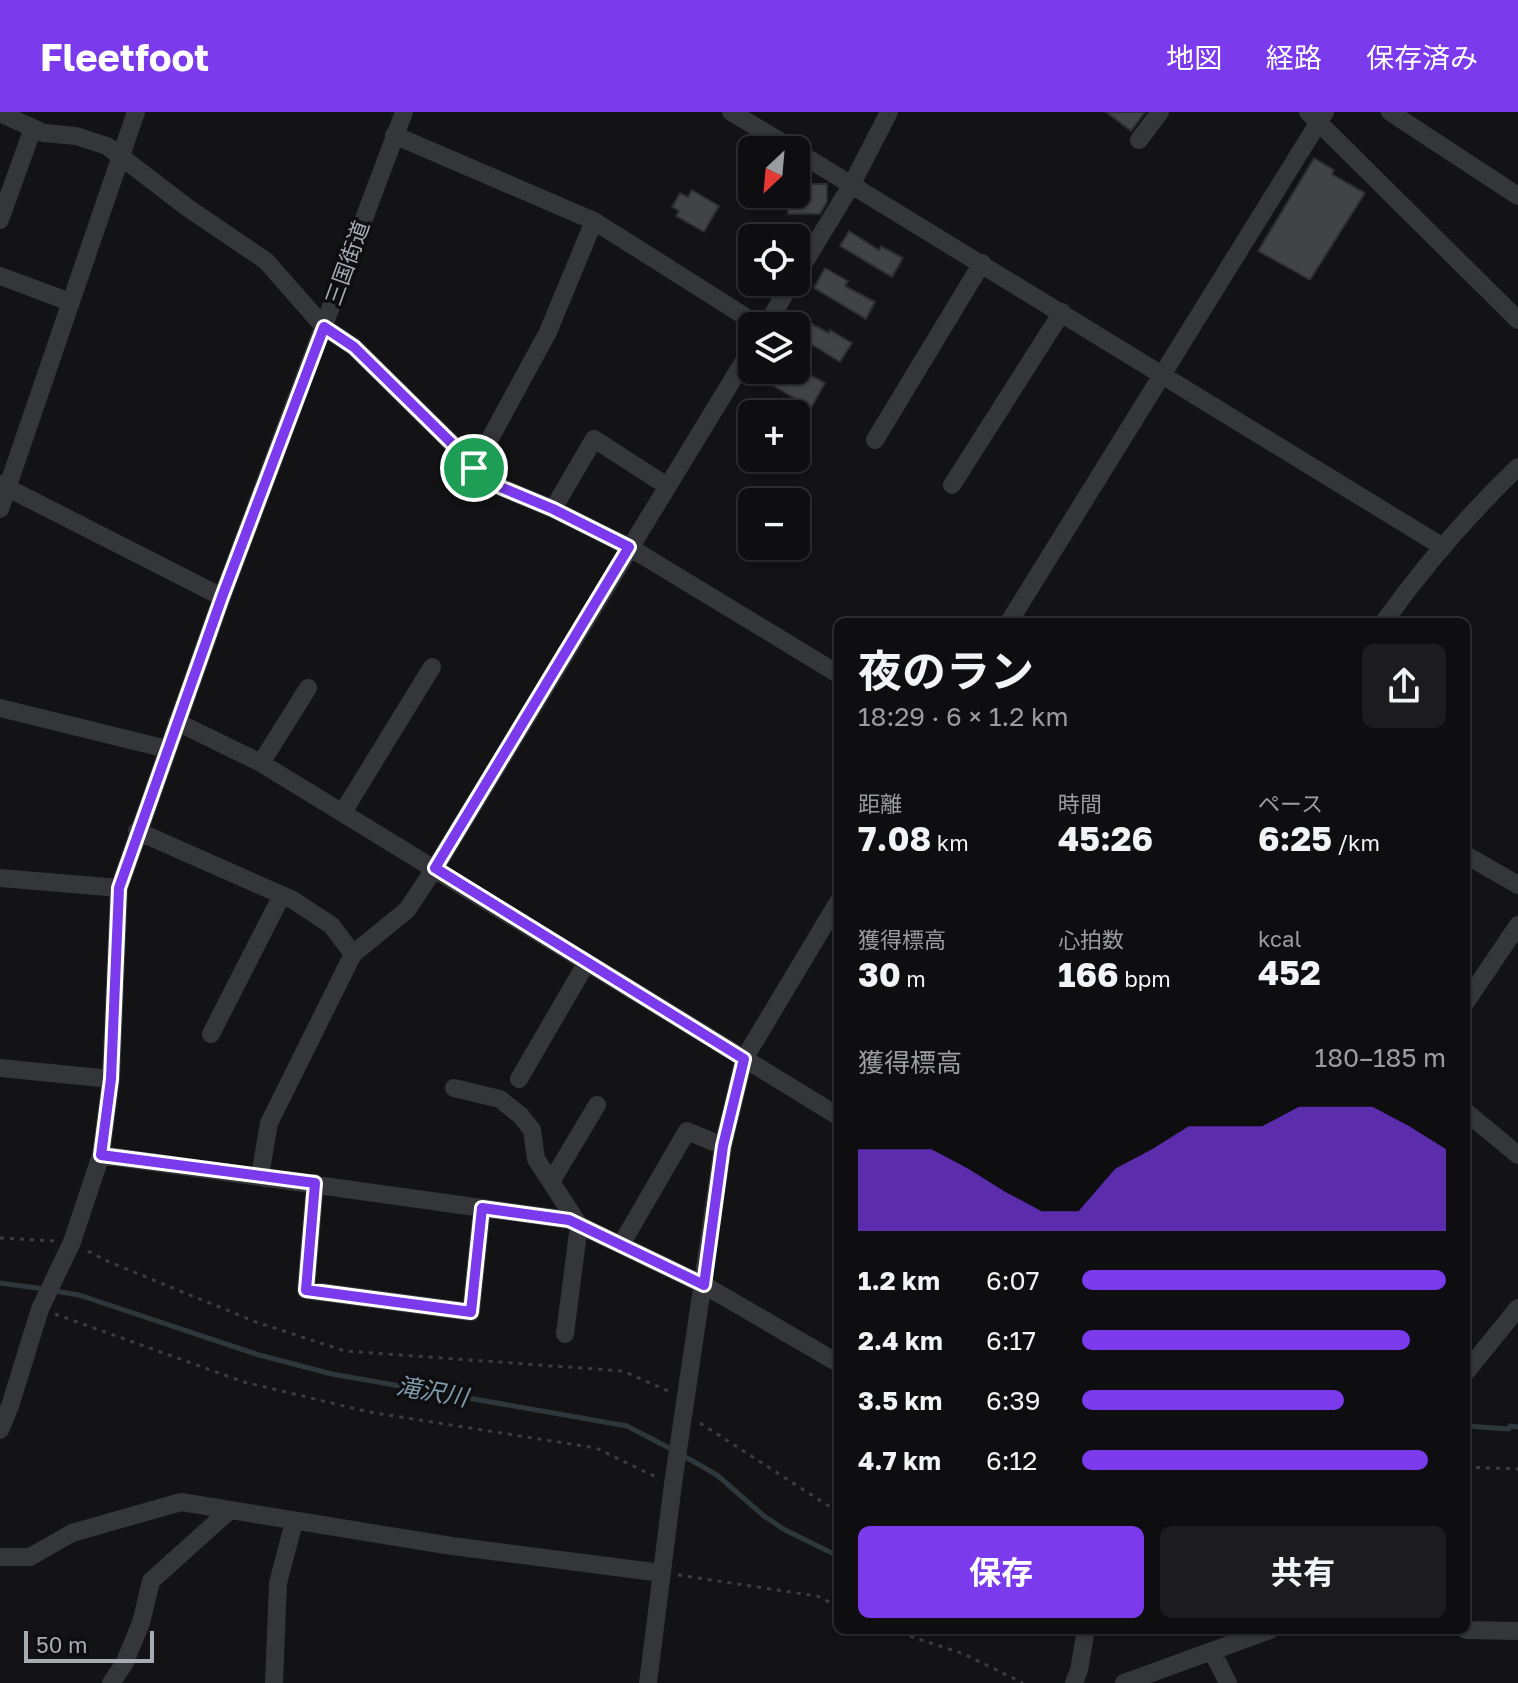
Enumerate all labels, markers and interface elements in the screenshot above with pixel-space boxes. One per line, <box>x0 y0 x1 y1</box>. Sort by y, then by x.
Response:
text: Fleetfoot <box>40 34 209 79</box>
text: 地図 <box>1166 41 1222 74</box>
text: 経路 <box>1266 41 1322 74</box>
text: 保存済み <box>1366 41 1478 74</box>
north arrow <box>738 136 810 208</box>
map controls <box>738 136 810 560</box>
street label: 三国街道 <box>319 217 374 309</box>
button: locate <box>738 224 810 296</box>
button: layers <box>738 312 810 384</box>
button: + <box>738 400 810 472</box>
pin <box>440 434 508 502</box>
icon: arrive <box>452 446 496 490</box>
button: − <box>738 488 810 560</box>
text: 夜のラン <box>858 644 1034 697</box>
button: share <box>1362 644 1446 728</box>
text: 18:29 · 6 × 1.2 km <box>858 701 1069 732</box>
text: 距離 <box>858 790 902 817</box>
text: 時間 <box>1058 790 1102 817</box>
text: ペース <box>1258 790 1323 817</box>
text: 7.08 <box>858 818 931 858</box>
text: 45:26 <box>1058 818 1153 858</box>
text: 6:25 <box>1258 818 1332 858</box>
text: km <box>931 829 969 856</box>
text: /km <box>1332 829 1380 856</box>
text: kcal <box>1258 925 1301 952</box>
text: 獲得標高 <box>858 926 946 953</box>
text: 心拍数 <box>1058 926 1124 953</box>
text: 452 <box>1258 952 1321 992</box>
text: 30 <box>858 954 901 994</box>
text: 166 <box>1058 954 1119 994</box>
text: m <box>901 965 926 992</box>
text: bpm <box>1119 965 1171 992</box>
text: 180–185 m <box>1315 1042 1446 1073</box>
text: 獲得標高 <box>858 1047 962 1078</box>
text: 1.2 km <box>858 1265 940 1296</box>
text: 6:07 <box>986 1265 1039 1296</box>
text: 2.4 km <box>858 1325 943 1356</box>
text: 6:17 <box>986 1325 1036 1356</box>
water label: 滝沢川 <box>394 1370 473 1412</box>
text: 3.5 km <box>858 1385 942 1416</box>
text: 6:39 <box>986 1385 1040 1416</box>
text: 4.7 km <box>858 1445 941 1476</box>
text: 6:12 <box>986 1445 1037 1476</box>
button: 保存 <box>858 1526 1144 1618</box>
button: 共有 <box>1160 1526 1446 1618</box>
scale bar <box>24 1627 154 1663</box>
text: 50 m <box>36 1631 87 1658</box>

